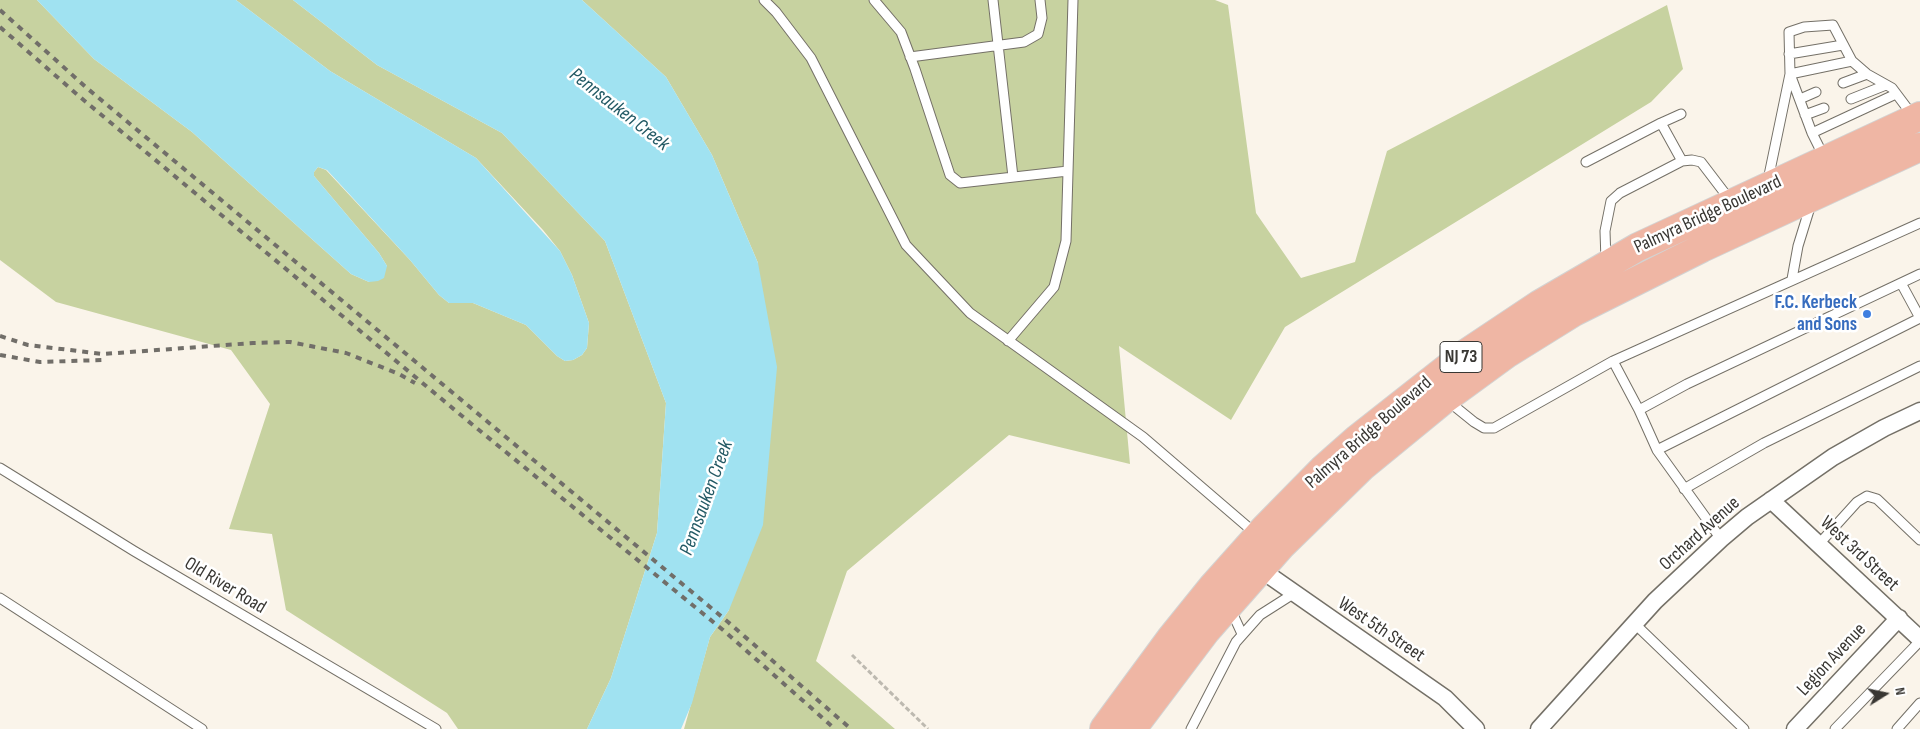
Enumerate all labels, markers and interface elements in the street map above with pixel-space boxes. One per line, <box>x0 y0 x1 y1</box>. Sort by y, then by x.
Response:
water label: Pennsauken Creek <box>564 63 674 157</box>
street label: Palmyra Bridge Boulevard <box>1631 171 1785 259</box>
place label: F.C. Kerbeck and Sons <box>1774 292 1857 336</box>
marker: F.C. Kerbeck and Sons <box>1861 308 1873 320</box>
road number: NJ 73 <box>1440 342 1482 372</box>
street label: Palmyra Bridge Boulevard <box>1301 372 1437 494</box>
water label: Pennsauken Creek <box>675 437 739 559</box>
street label: Orchard Avenue <box>1655 492 1745 576</box>
street label: West 3rd Street <box>1815 512 1903 596</box>
street label: Old River Road <box>180 553 270 619</box>
street label: West 5th Street <box>1333 593 1429 667</box>
street label: Legion Avenue <box>1793 619 1871 701</box>
north arrow <box>1860 669 1910 719</box>
text: N <box>1891 686 1909 696</box>

